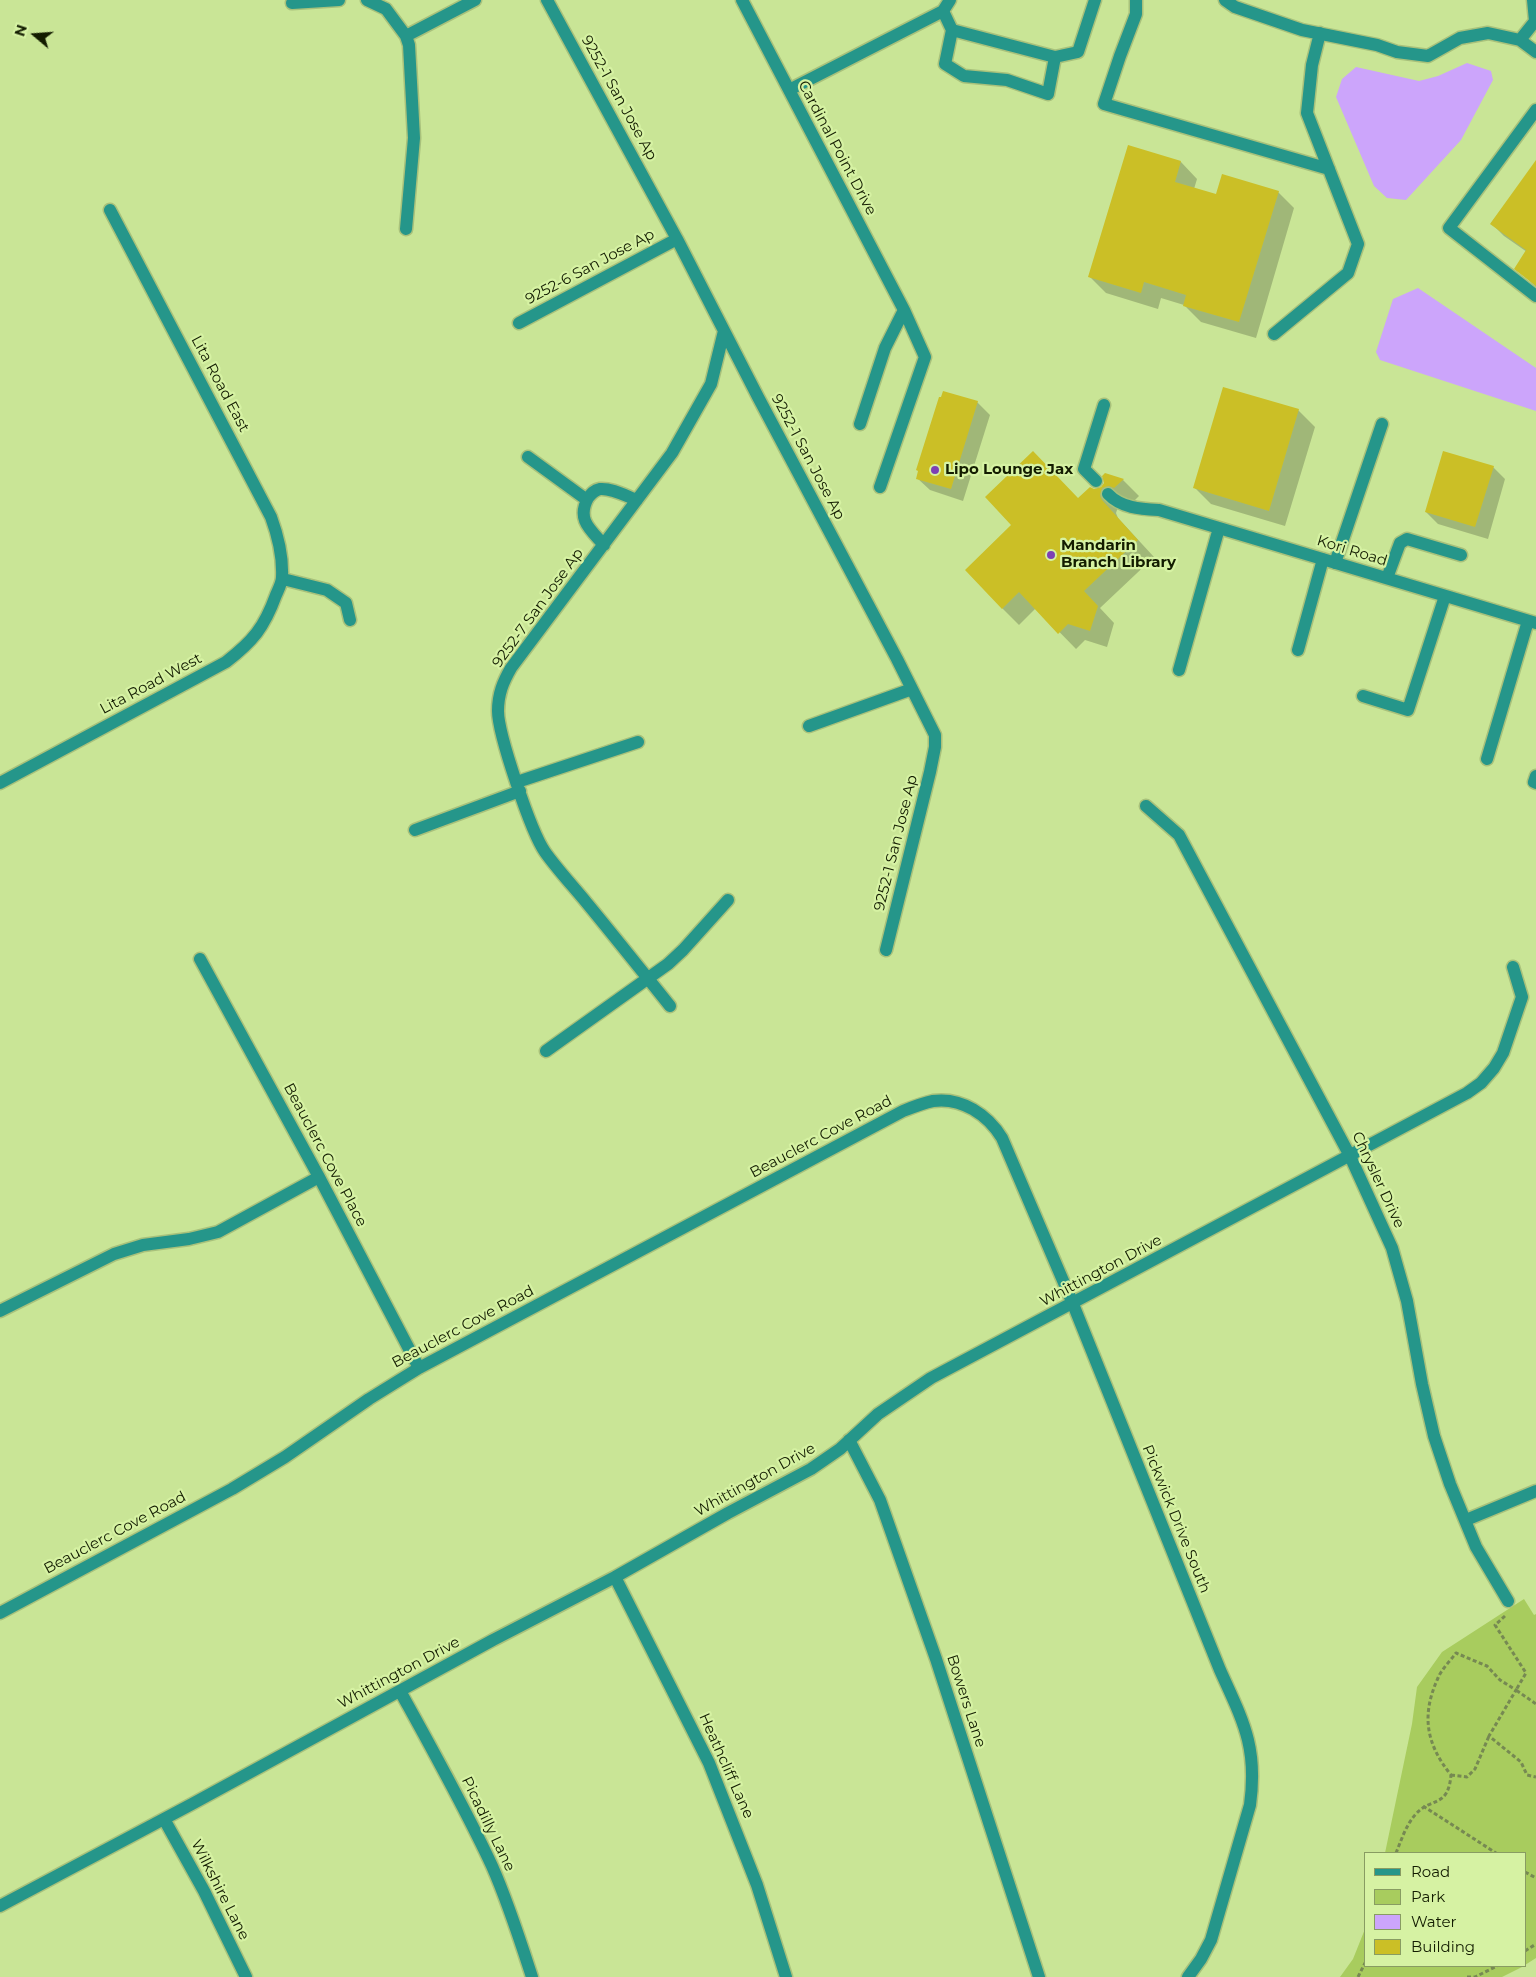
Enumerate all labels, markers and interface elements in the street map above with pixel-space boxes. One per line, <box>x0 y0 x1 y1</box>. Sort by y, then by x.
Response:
north arrow <box>10 10 60 60</box>
text: N <box>10 22 31 39</box>
street label: 9252-1 San Jose Ap <box>577 33 661 163</box>
street label: Cardinal Point Drive <box>794 78 880 218</box>
street label: 9252-6 San Jose Ap <box>522 225 658 309</box>
street label: Lita Road East <box>187 333 253 435</box>
street label: 9252-1 San Jose Ap <box>767 391 849 523</box>
place label: Lipo Lounge Jax <box>945 461 1073 479</box>
marker: Lipo Lounge Jax <box>929 464 941 476</box>
street label: Kori Road <box>1315 532 1389 570</box>
place label: Mandarin Branch Library <box>1061 537 1176 572</box>
street label: 9252-7 San Jose Ap <box>489 545 587 671</box>
marker: Mandarin Branch Library <box>1045 549 1057 561</box>
street label: Lita Road West <box>97 650 205 718</box>
street label: 9252-1 San Jose Ap <box>870 773 922 913</box>
street label: Beauclerc Cove Place <box>279 1080 371 1230</box>
street label: Beauclerc Cove Road <box>747 1092 895 1182</box>
street label: Chrysler Drive <box>1348 1129 1408 1231</box>
street label: Whittington Drive <box>1037 1231 1165 1311</box>
street label: Beauclerc Cove Road <box>389 1282 537 1372</box>
street label: Whittington Drive <box>691 1439 819 1521</box>
street label: Pickwick Drive South <box>1138 1442 1214 1596</box>
street label: Beauclerc Cove Road <box>41 1488 189 1578</box>
street label: Whittington Drive <box>335 1633 463 1713</box>
street label: Bowers Lane <box>943 1652 989 1750</box>
street label: Heathcliff Lane <box>695 1710 757 1822</box>
street label: Picadilly Lane <box>457 1774 519 1874</box>
street label: Wilkshire Lane <box>187 1837 253 1943</box>
legend <box>1364 1852 1526 1967</box>
text: Road <box>1411 1862 1450 1881</box>
text: Park <box>1411 1887 1445 1906</box>
text: Water <box>1411 1912 1457 1931</box>
text: Building <box>1411 1937 1475 1956</box>

